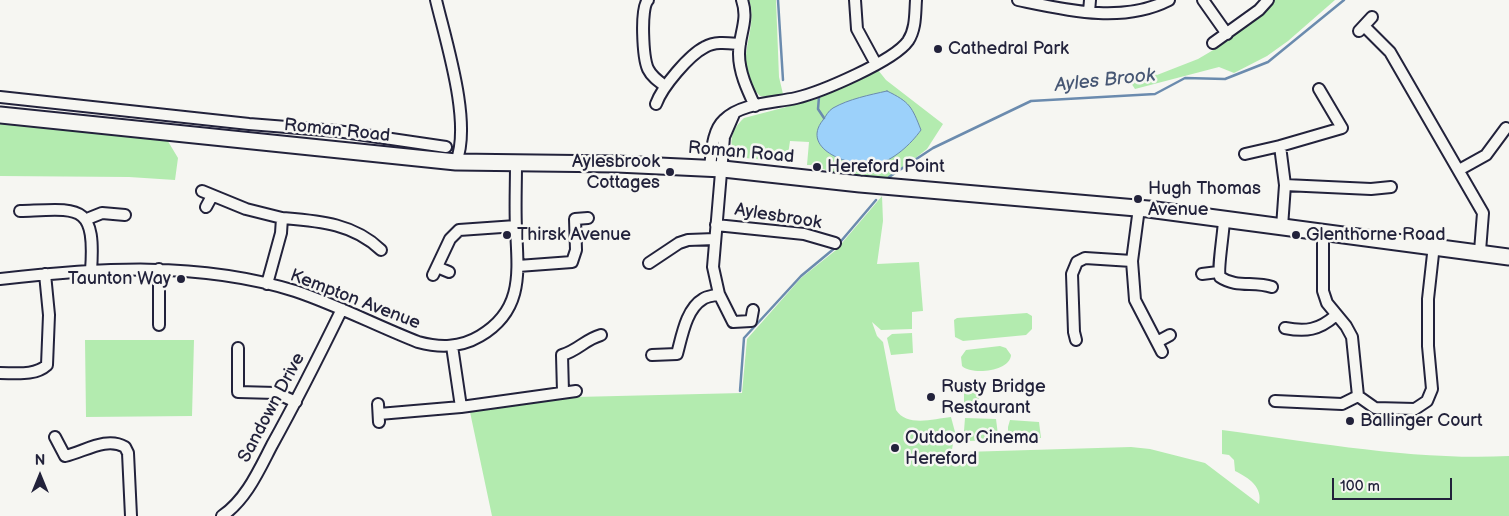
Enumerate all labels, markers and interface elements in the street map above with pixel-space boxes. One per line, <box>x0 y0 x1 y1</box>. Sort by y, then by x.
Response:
place label: Cathedral Park <box>948 38 1069 60</box>
marker: Cathedral Park <box>932 43 944 55</box>
water label: Ayles Brook <box>1054 64 1156 98</box>
street label: Roman Road <box>283 115 391 147</box>
street label: Roman Road <box>687 138 795 168</box>
place label: Aylesbrook Cottages <box>572 151 660 193</box>
place label: Hereford Point <box>827 156 945 178</box>
marker: Hereford Point <box>811 161 823 173</box>
marker: Aylesbrook Cottages <box>664 166 676 178</box>
place label: Hugh Thomas Avenue <box>1148 178 1261 220</box>
marker: Hugh Thomas Avenue <box>1132 193 1144 205</box>
street label: Aylesbrook <box>733 199 823 235</box>
place label: Thirsk Avenue <box>517 224 631 246</box>
place label: Glenthorne Road <box>1306 224 1446 246</box>
marker: Thirsk Avenue <box>501 229 513 241</box>
marker: Glenthorne Road <box>1290 229 1302 241</box>
street label: Kempton Avenue <box>287 265 423 335</box>
place label: Taunton Way <box>68 268 171 290</box>
marker: Taunton Way <box>175 273 187 285</box>
street label: Sandown Drive <box>234 349 310 467</box>
place label: Rusty Bridge Restaurant <box>941 376 1046 418</box>
marker: Rusty Bridge Restaurant <box>925 391 937 403</box>
place label: Ballinger Court <box>1360 410 1482 432</box>
marker: Ballinger Court <box>1344 415 1356 427</box>
place label: Outdoor Cinema Hereford <box>905 427 1039 469</box>
marker: Outdoor Cinema Hereford <box>889 442 901 454</box>
north arrow <box>15 451 65 501</box>
text: N <box>35 452 45 469</box>
scale bar <box>1334 468 1454 500</box>
text: 100 m <box>1340 477 1380 496</box>

